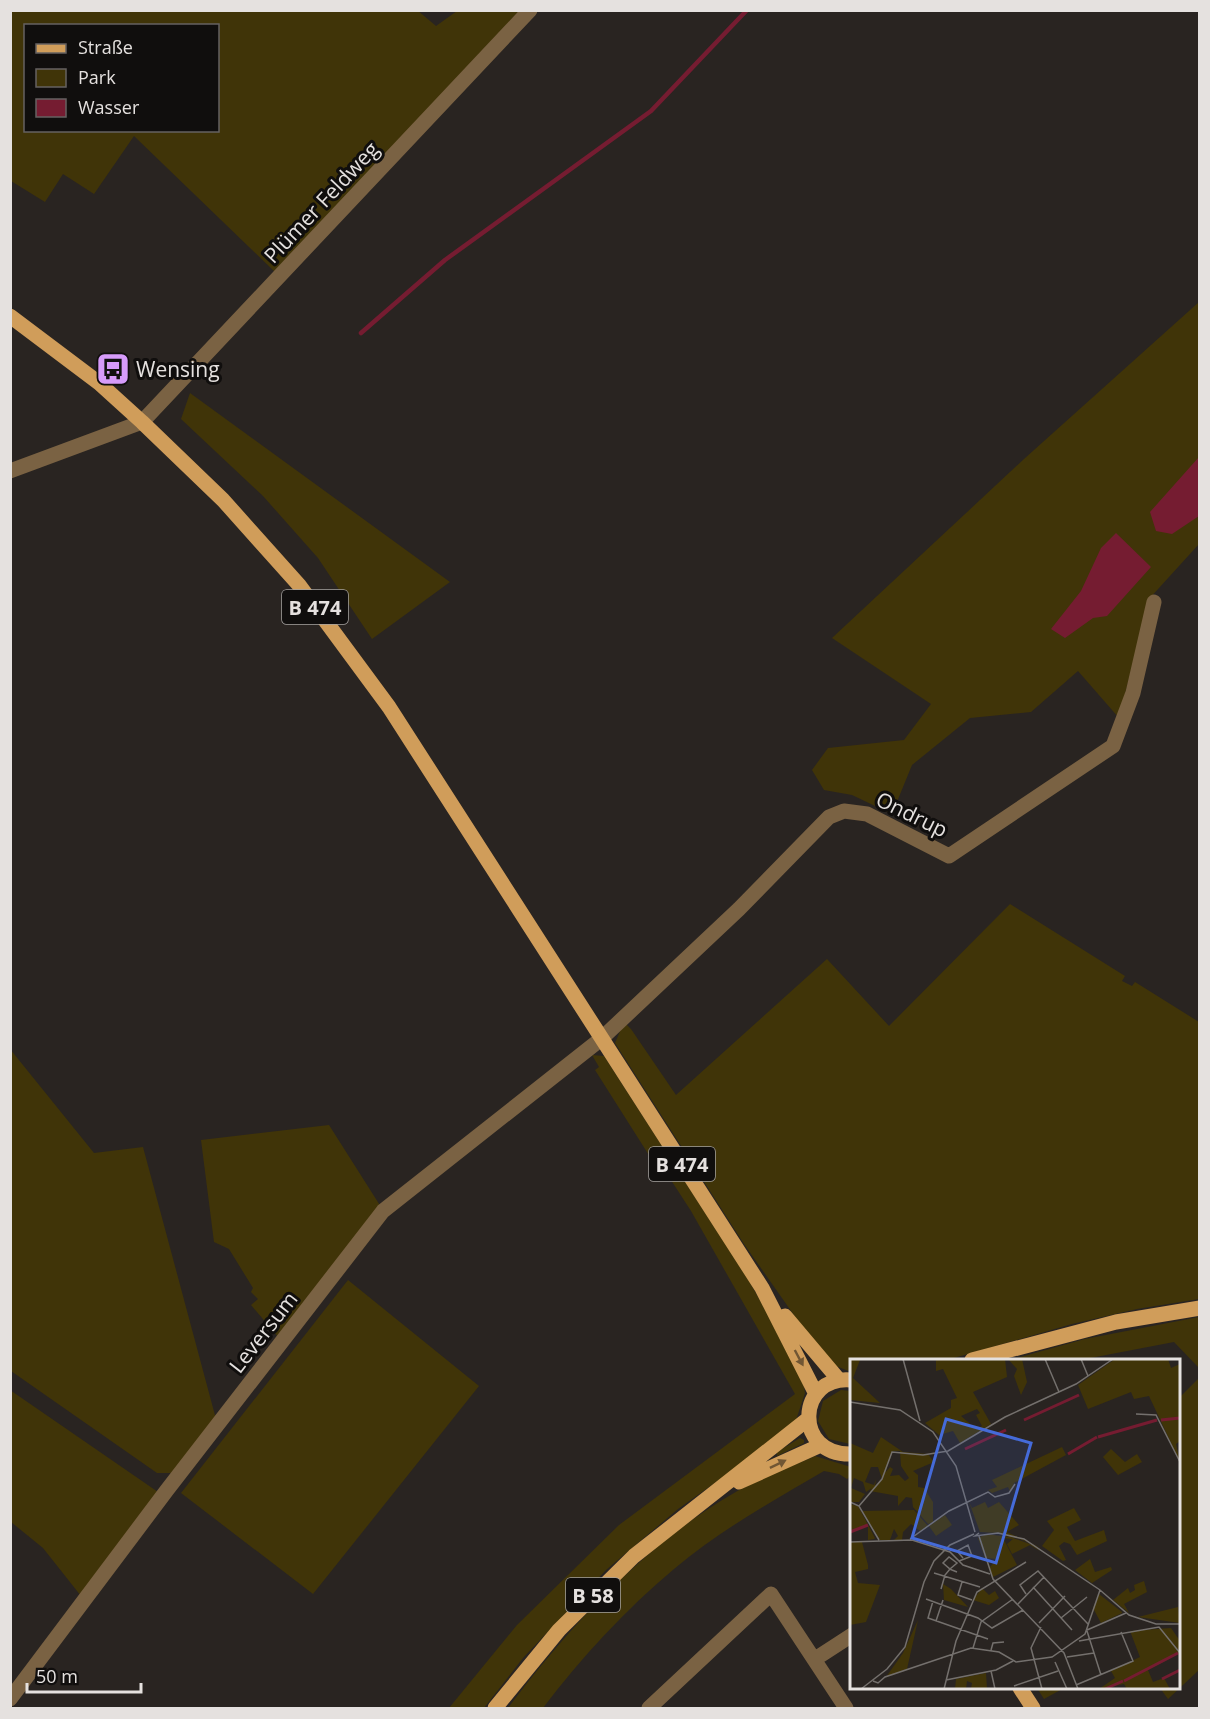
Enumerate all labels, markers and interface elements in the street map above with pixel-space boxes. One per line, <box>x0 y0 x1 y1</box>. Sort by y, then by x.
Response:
legend <box>24 24 219 132</box>
text: Straße <box>78 35 133 59</box>
text: Park <box>78 65 116 89</box>
text: Wasser <box>78 95 140 119</box>
street label: Plümer Feldweg <box>257 135 385 269</box>
bus stop icon: Wensing <box>95 351 131 387</box>
place label: Wensing <box>136 355 220 383</box>
road number: B 474 <box>282 590 348 624</box>
street label: Ondrup <box>872 785 952 843</box>
road number: B 474 <box>649 1147 715 1181</box>
street label: Leversum <box>222 1286 304 1378</box>
one-way arrow <box>794 1349 804 1367</box>
inset map <box>850 1359 1180 1689</box>
one-way arrow <box>769 1459 786 1468</box>
road number: B 58 <box>566 1578 620 1612</box>
scale bar <box>27 1656 141 1694</box>
text: 50 m <box>36 1664 78 1688</box>

